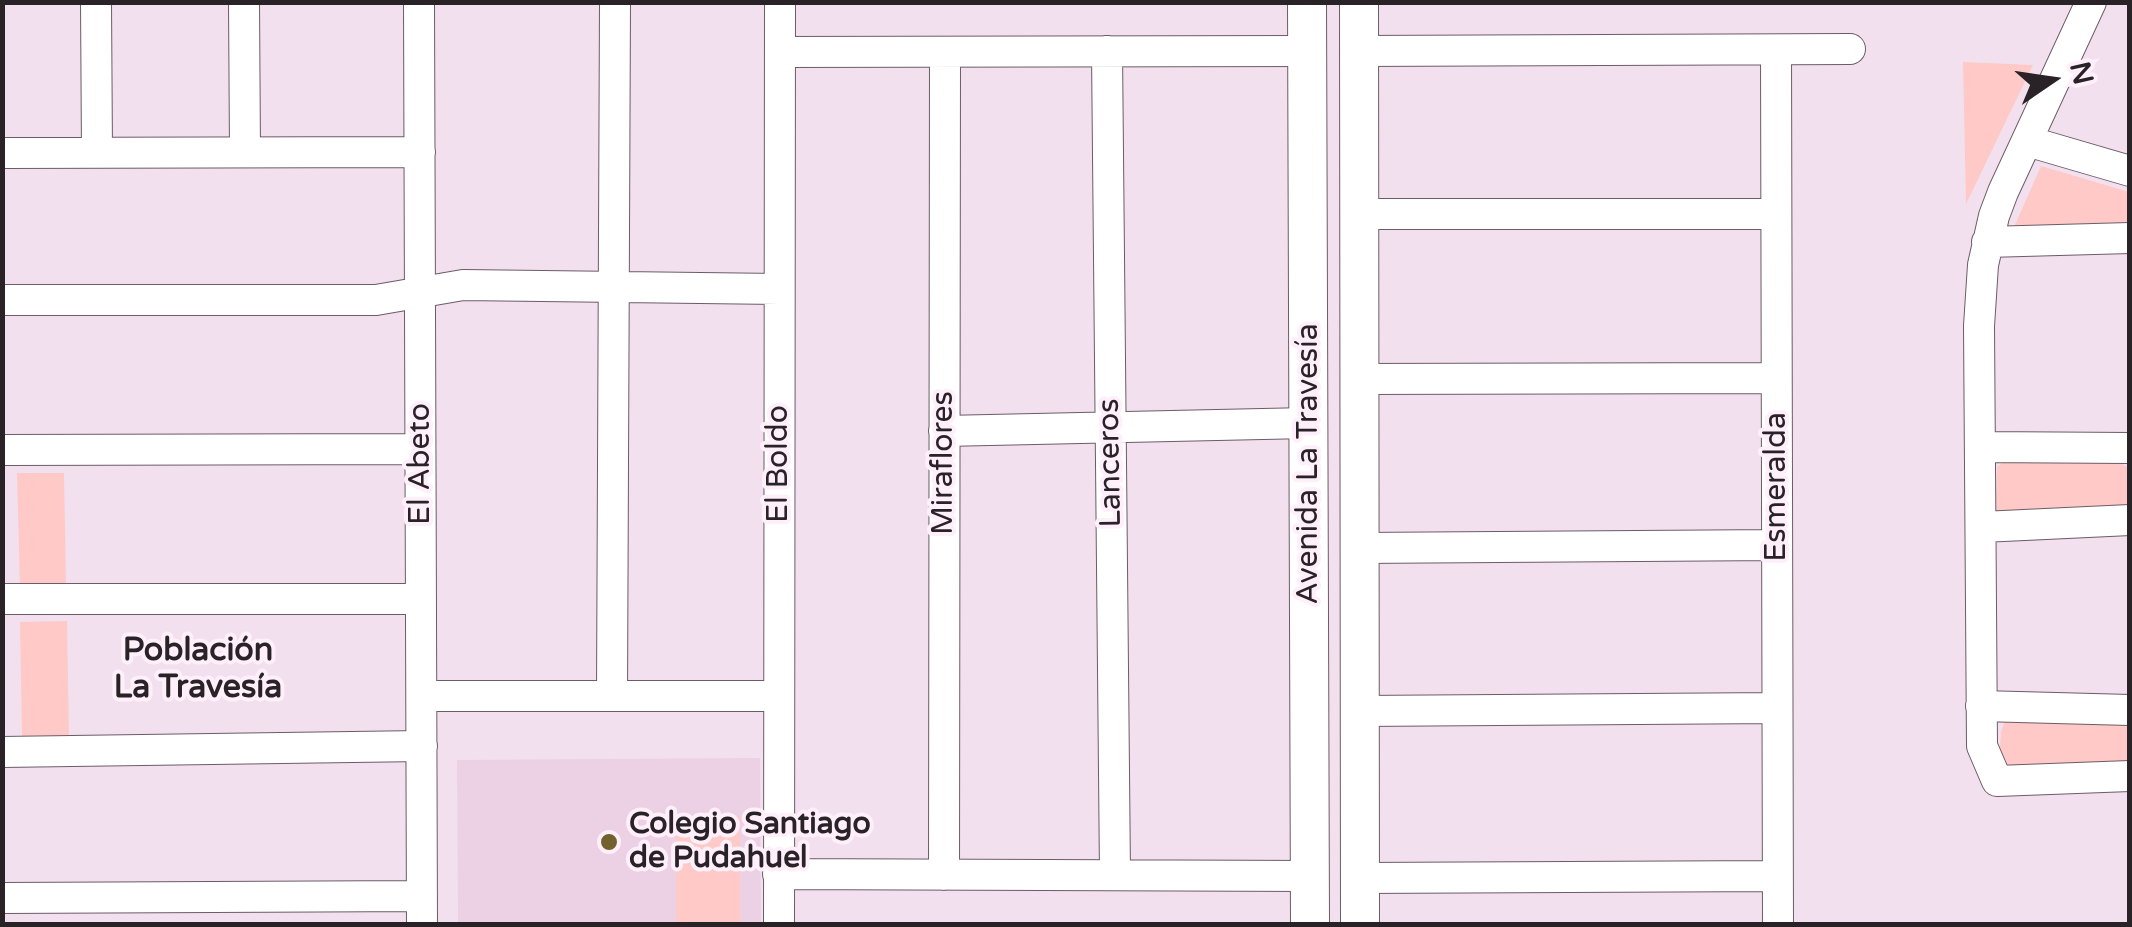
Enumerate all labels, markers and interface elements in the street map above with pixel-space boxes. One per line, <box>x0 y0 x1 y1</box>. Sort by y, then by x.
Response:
north arrow <box>2002 30 2102 130</box>
text: N <box>2062 58 2100 88</box>
street label: Avenida La Travesía <box>1291 323 1327 605</box>
street label: Miraflores <box>926 391 962 535</box>
street label: Lanceros <box>1092 398 1130 528</box>
street label: El Abeto <box>403 403 439 525</box>
street label: El Boldo <box>761 405 797 523</box>
street label: Esmeralda <box>1759 412 1795 562</box>
district label: Población La Travesía <box>114 633 282 708</box>
place label: Colegio Santiago de Pudahuel <box>629 807 871 878</box>
marker: Colegio Santiago de Pudahuel <box>598 831 620 853</box>

